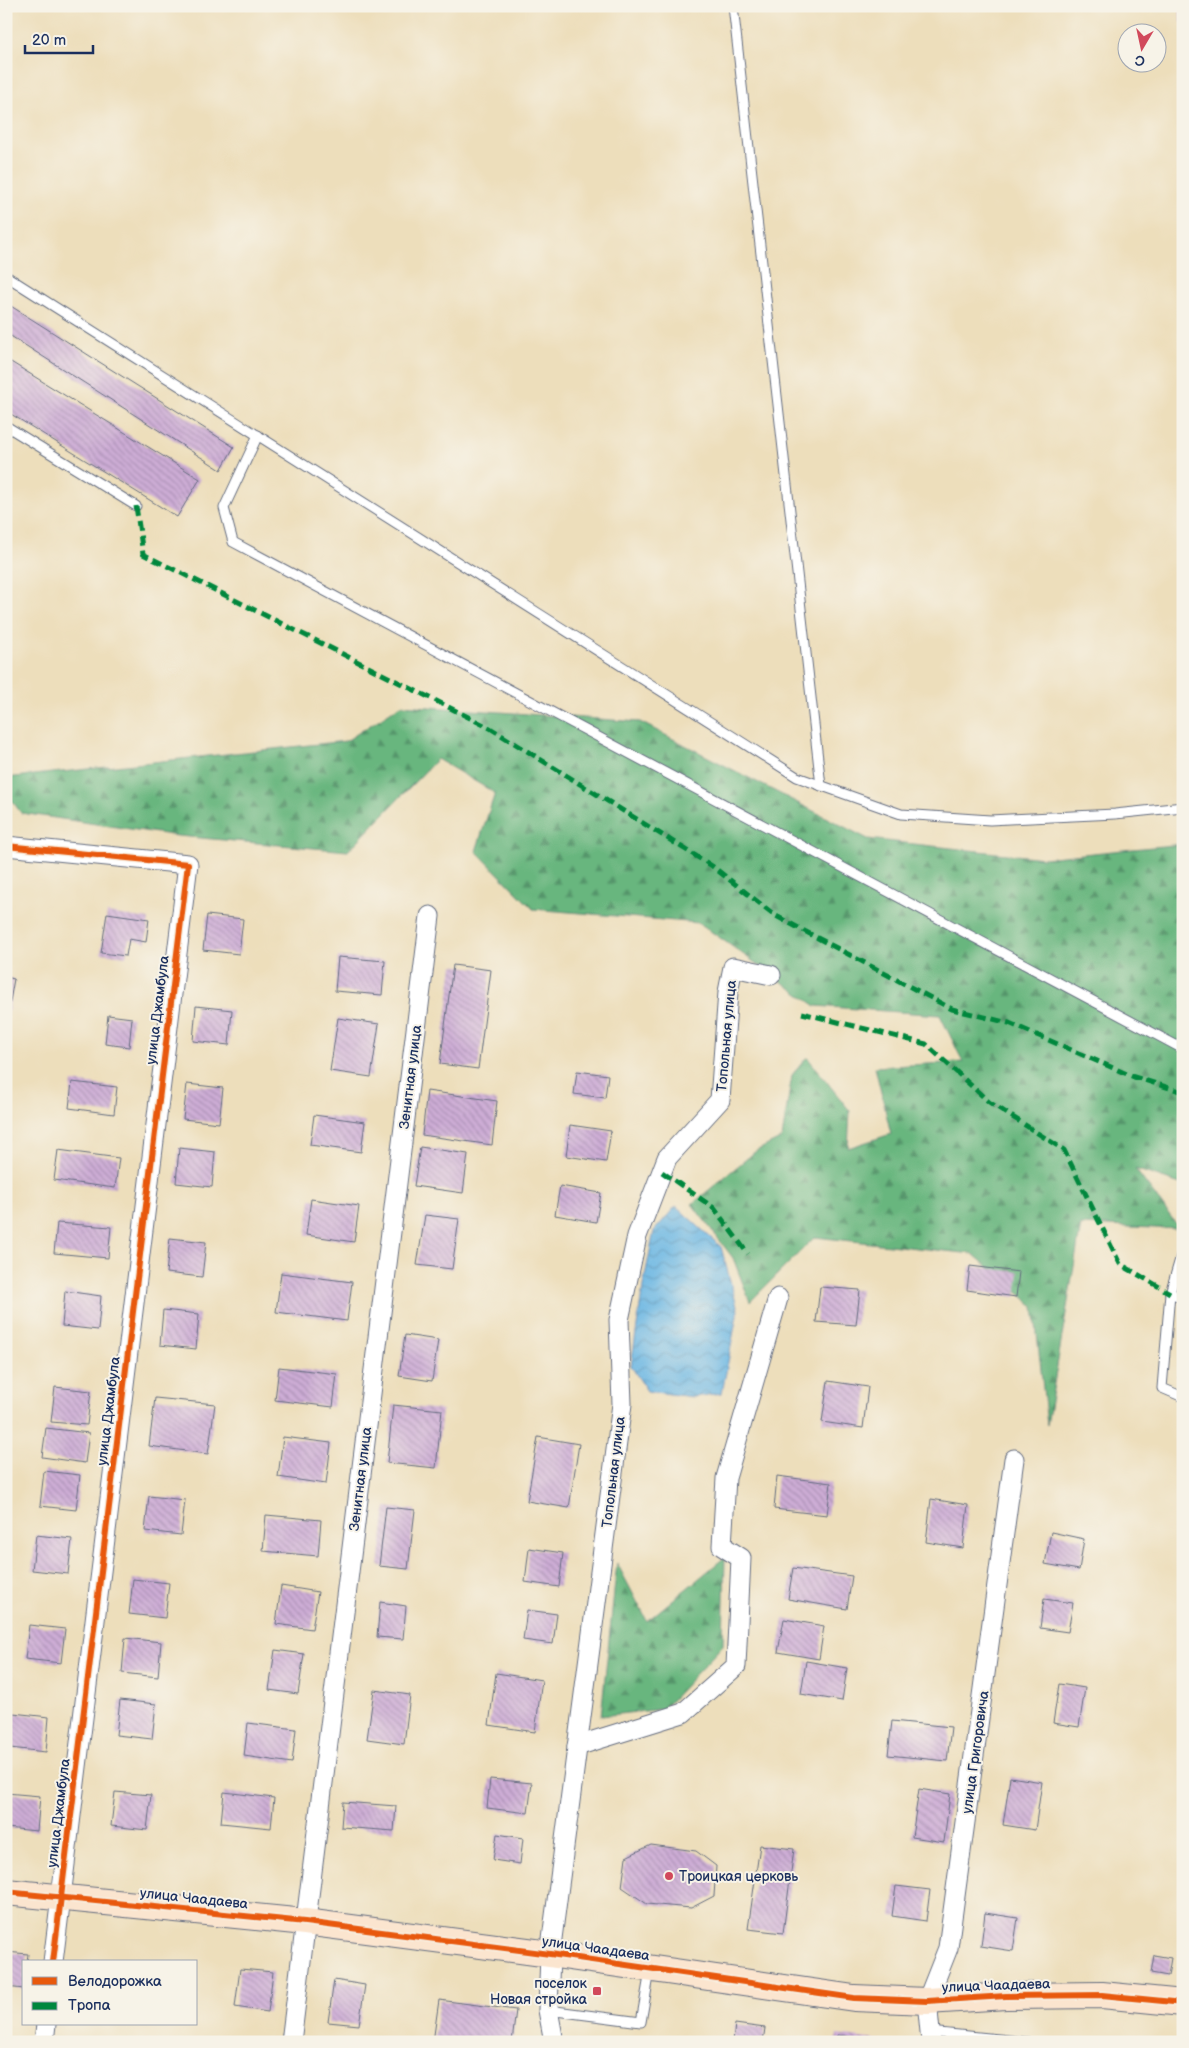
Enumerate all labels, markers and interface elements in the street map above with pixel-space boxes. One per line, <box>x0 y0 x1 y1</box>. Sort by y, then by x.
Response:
scale bar <box>25 22 92 54</box>
north arrow <box>1116 22 1166 72</box>
text: 20 m <box>32 31 66 50</box>
text: С <box>1134 51 1146 70</box>
street label: улица Джамбула <box>142 954 173 1066</box>
street label: Топольная улица <box>713 979 740 1093</box>
street label: Зенитная улица <box>396 1023 425 1130</box>
street label: улица Джамбула <box>93 1355 124 1467</box>
street label: Топольная улица <box>598 1415 629 1529</box>
street label: Зенитная улица <box>346 1425 375 1532</box>
street label: улица Григоровича <box>958 1689 993 1815</box>
street label: улица Джамбула <box>43 1757 74 1869</box>
place label: Троицкая церковь <box>679 1868 798 1885</box>
marker: Троицкая церковь <box>663 1870 675 1882</box>
street label: улица Чаадаева <box>139 1884 250 1913</box>
street label: улица Чаадаева <box>541 1933 652 1965</box>
legend <box>22 1960 198 2026</box>
text: Велодорожка <box>68 1972 162 1991</box>
place label: поселок Новая стройка <box>490 1975 588 2008</box>
street label: улица Чаадаева <box>941 1975 1051 1996</box>
marker: поселок Новая стройка <box>591 1985 603 1997</box>
text: Тропа <box>68 1996 111 2015</box>

